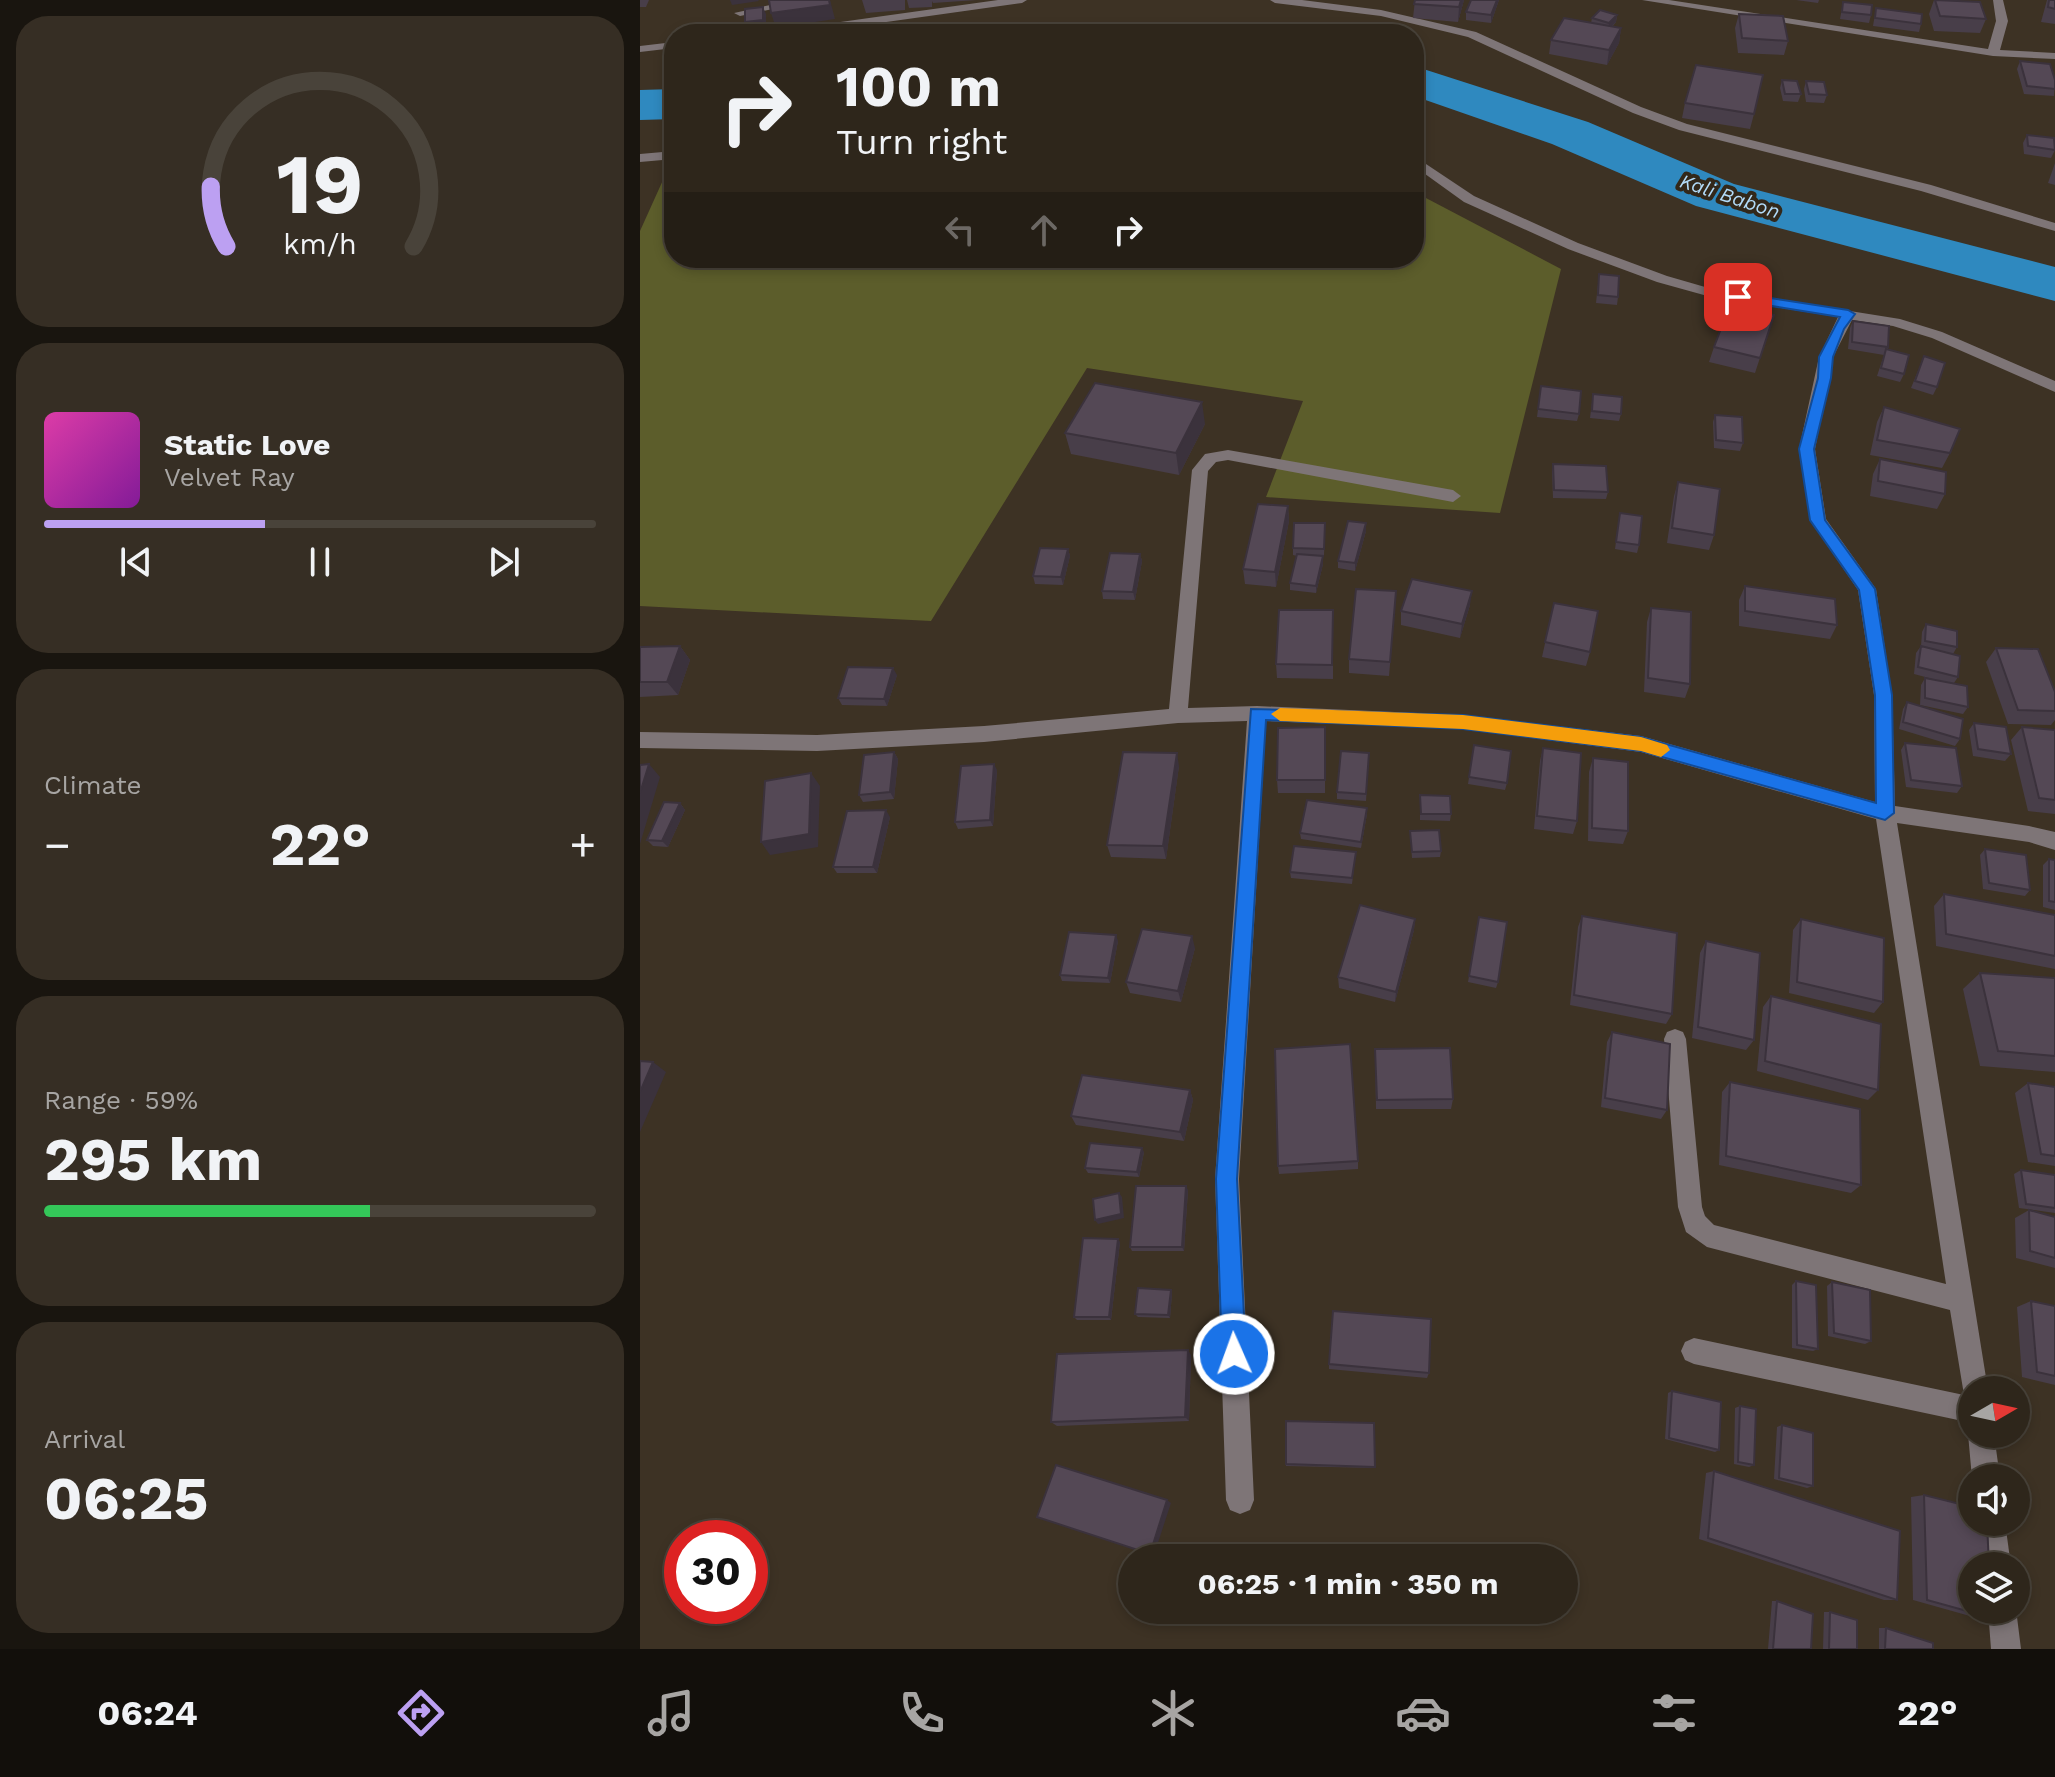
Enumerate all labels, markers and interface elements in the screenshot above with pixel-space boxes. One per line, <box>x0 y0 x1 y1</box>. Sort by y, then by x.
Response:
text: 100 m <box>836 54 1001 120</box>
icon: right <box>704 56 808 160</box>
text: Turn right <box>836 121 1007 163</box>
text: 19 <box>276 136 364 233</box>
water label: Kali Babon <box>1677 169 1783 223</box>
icon: left <box>938 208 982 252</box>
icon: ahead <box>1022 208 1066 252</box>
icon: right <box>1106 208 1150 252</box>
text: km/h <box>283 227 357 261</box>
pin <box>1704 263 1772 331</box>
icon: arrive <box>1716 275 1760 319</box>
text: Static Love <box>164 427 330 462</box>
text: Velvet Ray <box>164 462 295 492</box>
icon: previous <box>114 540 158 584</box>
icon: pause <box>298 540 342 584</box>
icon: next <box>482 540 526 584</box>
text: Climate <box>44 770 142 800</box>
text: 22° <box>269 809 371 880</box>
text: − <box>44 819 71 871</box>
text: + <box>569 819 596 871</box>
text: Range · 59% <box>44 1085 198 1115</box>
text: 295 km <box>44 1124 262 1195</box>
position arrow <box>1192 1312 1276 1396</box>
north arrow <box>1958 1376 2030 1448</box>
map controls <box>1958 1376 2030 1624</box>
text: Arrival <box>44 1424 125 1454</box>
text: 06:25 <box>44 1463 208 1534</box>
button: sound <box>1958 1464 2030 1536</box>
speed limit sign: 30 <box>664 1520 768 1624</box>
button: layers <box>1958 1552 2030 1624</box>
text: 06:25 · 1 min · 350 m <box>1197 1566 1499 1601</box>
icon: directions <box>393 1685 449 1741</box>
icon: music <box>643 1685 699 1741</box>
icon: phone <box>894 1685 950 1741</box>
icon: climate <box>1145 1685 1201 1741</box>
icon: car <box>1395 1685 1451 1741</box>
icon: filters <box>1646 1685 1702 1741</box>
text: 06:24 <box>97 1692 198 1734</box>
text: 22° <box>1897 1692 1958 1734</box>

